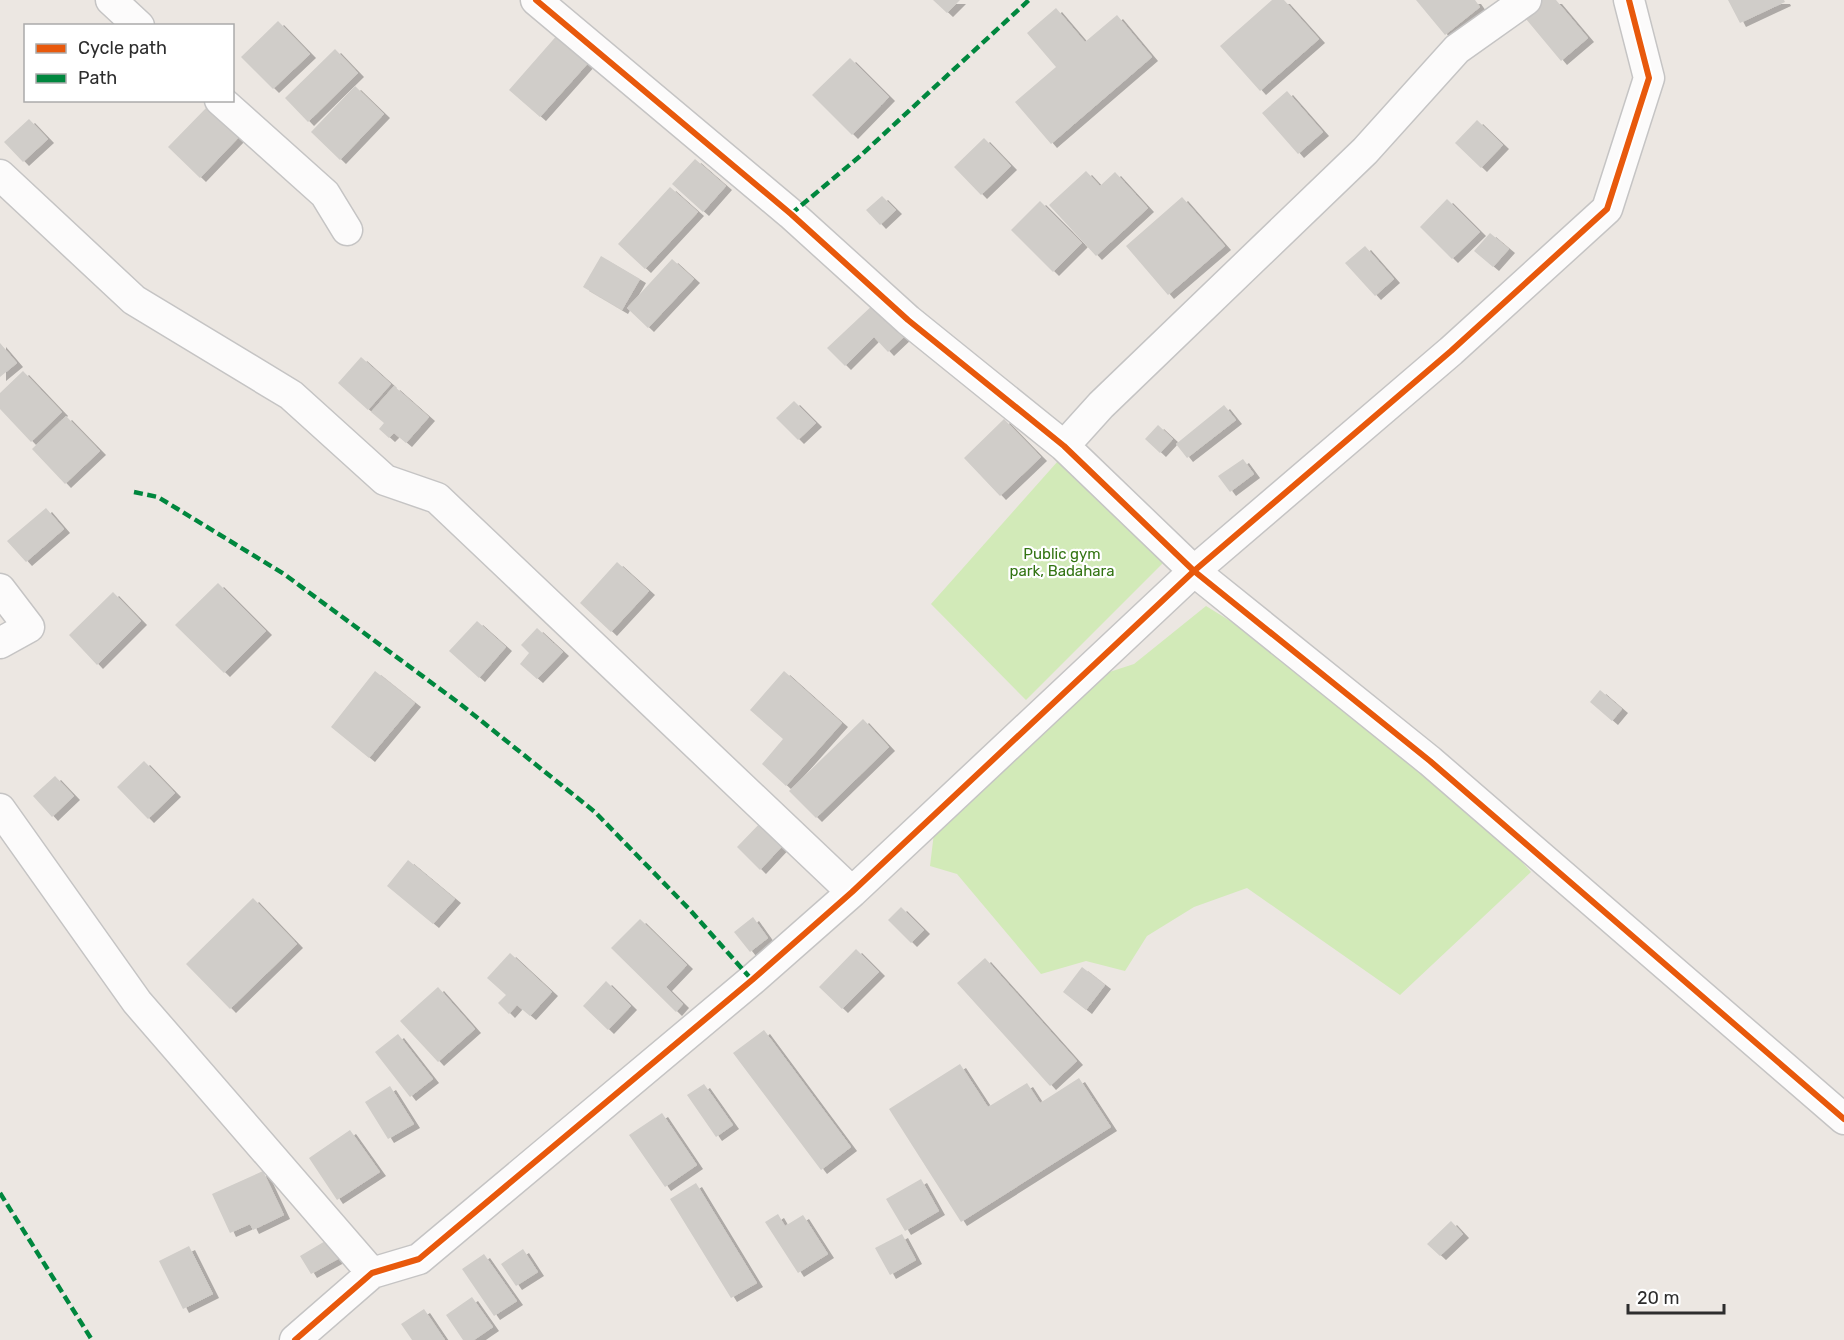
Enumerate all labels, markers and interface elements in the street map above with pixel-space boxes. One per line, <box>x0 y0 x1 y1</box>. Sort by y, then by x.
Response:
legend <box>24 24 234 102</box>
text: Cycle path <box>78 37 167 59</box>
text: Path <box>78 67 117 89</box>
park label: Public gym park, Badahara <box>1010 545 1114 580</box>
scale bar <box>1628 1277 1724 1315</box>
text: 20 m <box>1637 1287 1679 1309</box>

